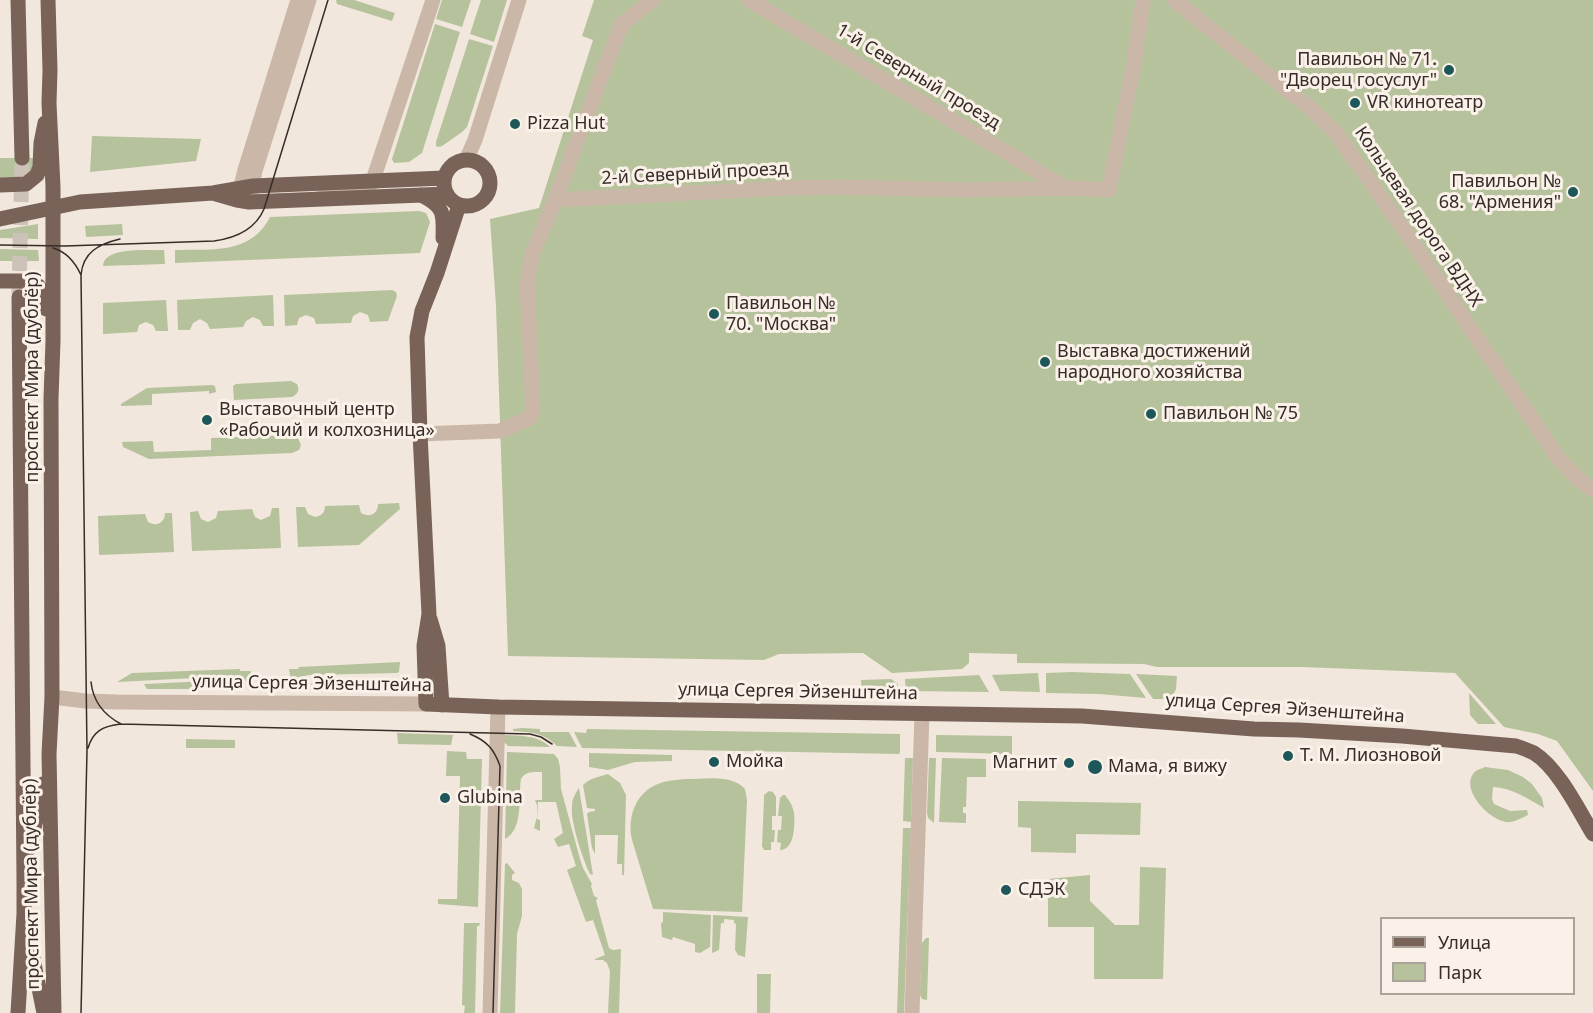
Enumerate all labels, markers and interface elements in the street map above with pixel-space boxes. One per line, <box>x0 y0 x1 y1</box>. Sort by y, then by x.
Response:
street label: 1-й Северный проезд <box>832 20 1004 134</box>
place label: Павильон № 71. "Дворец госуслуг" <box>1280 49 1437 92</box>
marker: Павильон № 71. "Дворец госуслуг" <box>1442 63 1456 77</box>
place label: VR кинотеатр <box>1367 92 1483 114</box>
marker: VR кинотеатр <box>1348 96 1362 110</box>
place label: Pizza Hut <box>527 113 605 135</box>
marker: Pizza Hut <box>508 117 522 131</box>
street label: Кольцевая дорога ВДНХ <box>1350 123 1486 311</box>
street label: 2-й Северный проезд <box>601 158 789 190</box>
place label: Павильон № 68. "Армения" <box>1439 171 1561 213</box>
marker: Павильон № 68. "Армения" <box>1566 185 1580 199</box>
street label: проспект Мира (дублёр) <box>22 271 44 483</box>
place label: Павильон № 70. "Москва" <box>726 293 836 336</box>
marker: Павильон № 70. "Москва" <box>707 307 721 321</box>
place label: Выставка достижений народного хозяйства <box>1057 341 1250 384</box>
marker: Выставка достижений народного хозяйства <box>1038 355 1052 369</box>
place label: Выставочный центр «Рабочий и колхозница» <box>219 399 435 442</box>
place label: Павильон № 75 <box>1163 403 1298 425</box>
marker: Павильон № 75 <box>1144 407 1158 421</box>
marker: Выставочный центр «Рабочий и колхозница» <box>200 413 214 427</box>
street label: улица Сергея Эйзенштейна <box>192 671 432 697</box>
street label: улица Сергея Эйзенштейна <box>678 679 918 705</box>
street label: улица Сергея Эйзенштейна <box>1165 690 1405 728</box>
place label: Т. М. Лиозновой <box>1300 745 1441 767</box>
marker: Т. М. Лиозновой <box>1281 749 1295 763</box>
place label: Мойка <box>726 751 783 773</box>
place label: Магнит <box>992 752 1057 774</box>
marker: Мойка <box>707 755 721 769</box>
marker: Магнит <box>1062 756 1076 770</box>
place label: Мама, я вижу <box>1108 756 1227 778</box>
marker: Мама, я вижу <box>1086 758 1104 776</box>
street label: проспект Мира (дублёр) <box>19 778 45 990</box>
place label: Glubina <box>457 787 523 809</box>
marker: Glubina <box>438 791 452 805</box>
place label: СДЭК <box>1018 879 1066 901</box>
marker: СДЭК <box>999 883 1013 897</box>
legend <box>1380 917 1575 995</box>
text: Улица <box>1438 930 1491 954</box>
text: Парк <box>1438 960 1482 984</box>

